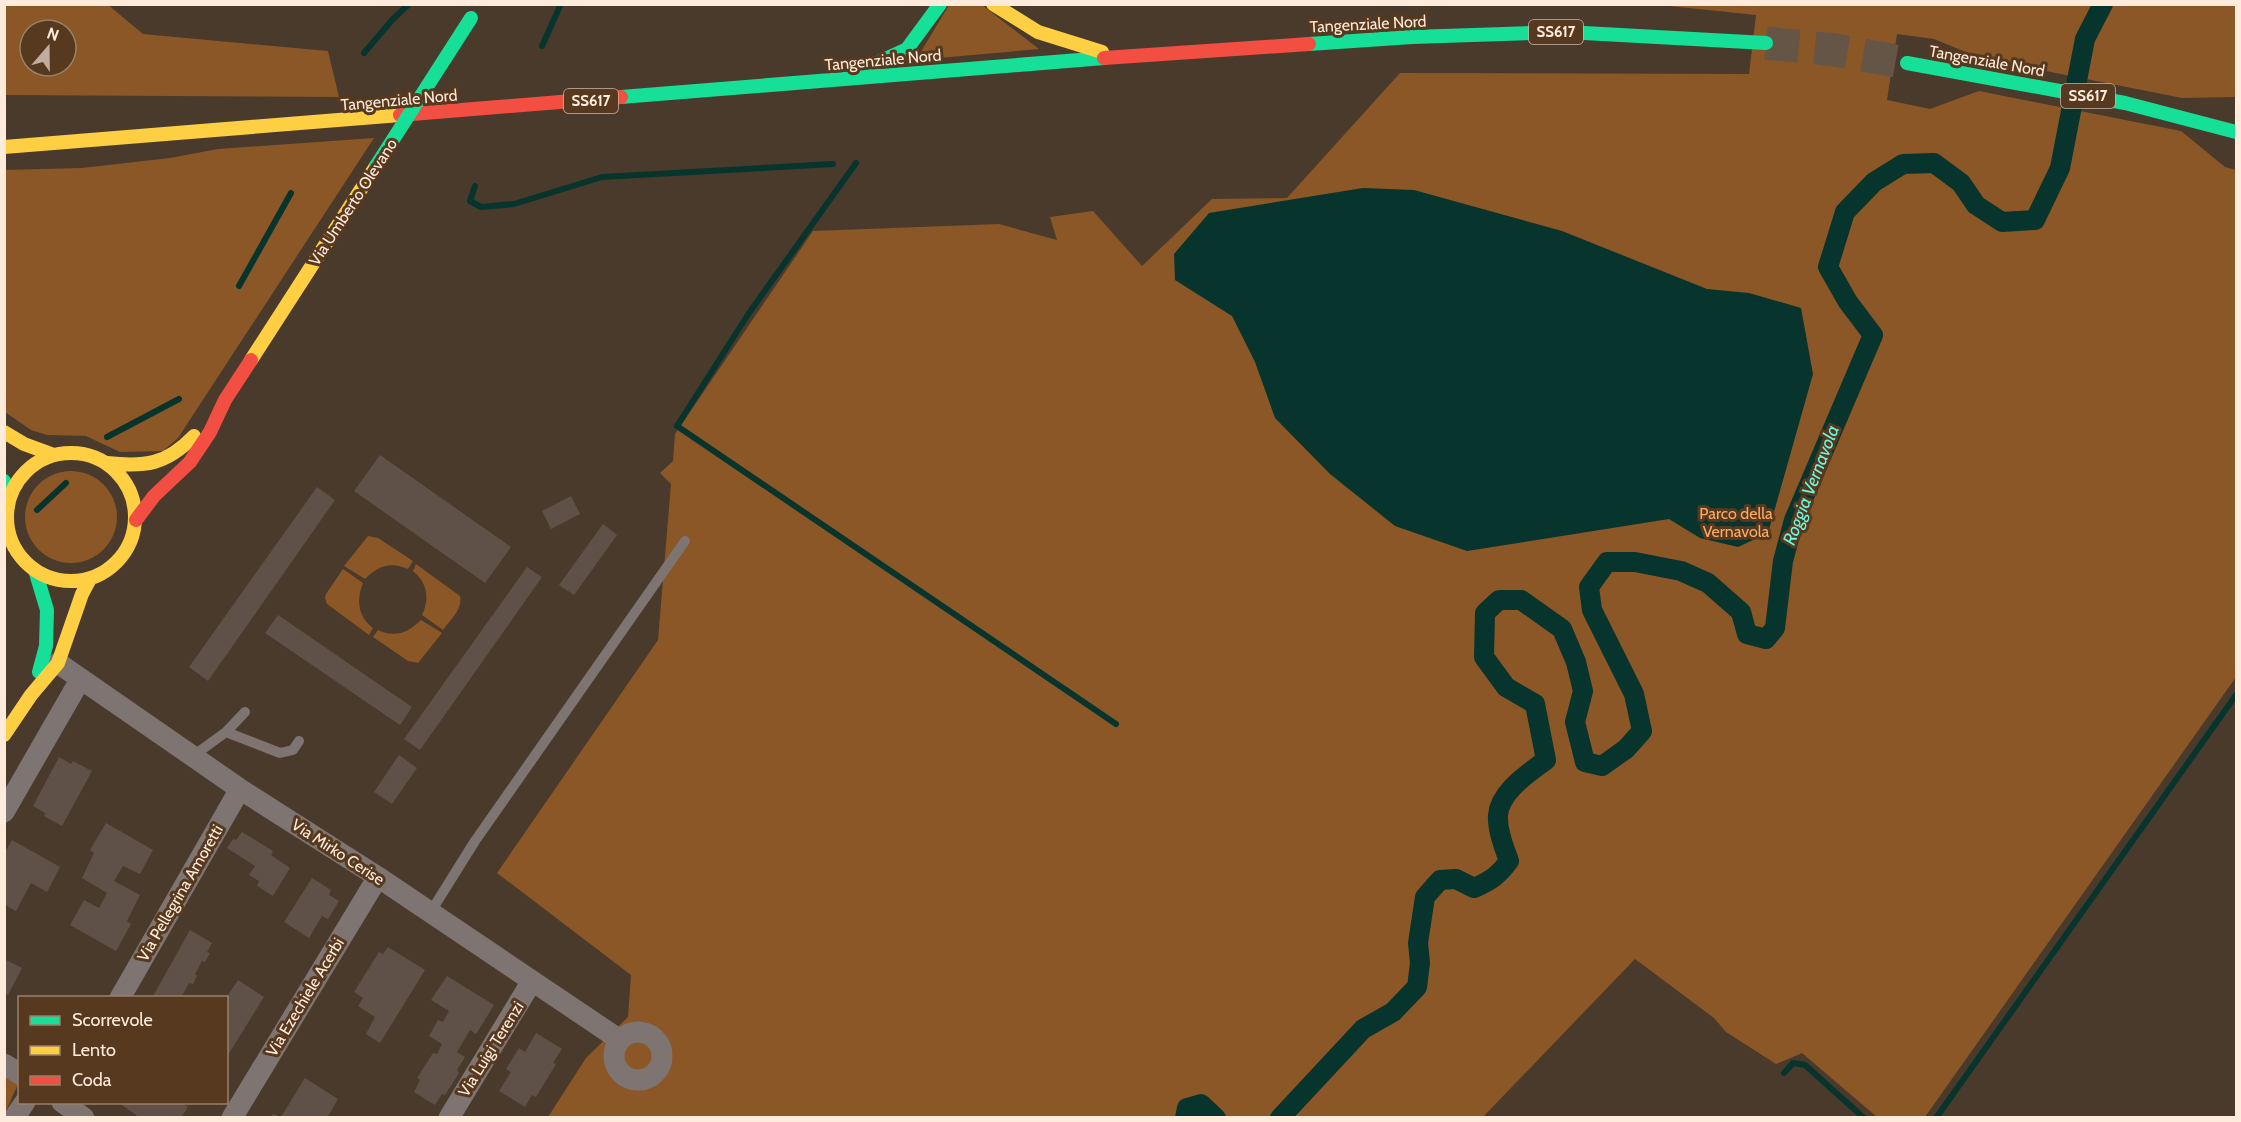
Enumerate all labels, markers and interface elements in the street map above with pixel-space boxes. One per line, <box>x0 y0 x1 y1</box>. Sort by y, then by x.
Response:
street label: Tangenziale Nord <box>1309 11 1427 37</box>
north arrow <box>18 18 78 78</box>
road number: SS617 <box>1529 20 1583 44</box>
text: N <box>44 24 62 45</box>
street label: Tangenziale Nord <box>1928 41 2046 81</box>
street label: Tangenziale Nord <box>824 45 942 75</box>
road number: SS617 <box>2061 84 2115 108</box>
street label: Tangenziale Nord <box>340 85 458 115</box>
road number: SS617 <box>564 89 618 113</box>
street label: Via Umberto Olevano <box>305 135 401 269</box>
water label: Roggia Vernavola <box>1778 422 1844 548</box>
park label: Parco della Vernavola <box>1699 504 1773 541</box>
street label: Via Mirko Cerise <box>288 815 388 889</box>
street label: Via Pellegrina Amoretti <box>133 821 227 965</box>
street label: Via Ezechiele Acerbi <box>262 934 348 1060</box>
legend <box>18 996 228 1104</box>
street label: Via Luigi Terenzi <box>454 998 528 1100</box>
text: Scorrevole <box>72 1009 153 1031</box>
text: Lento <box>72 1039 116 1061</box>
text: Coda <box>72 1069 112 1091</box>

